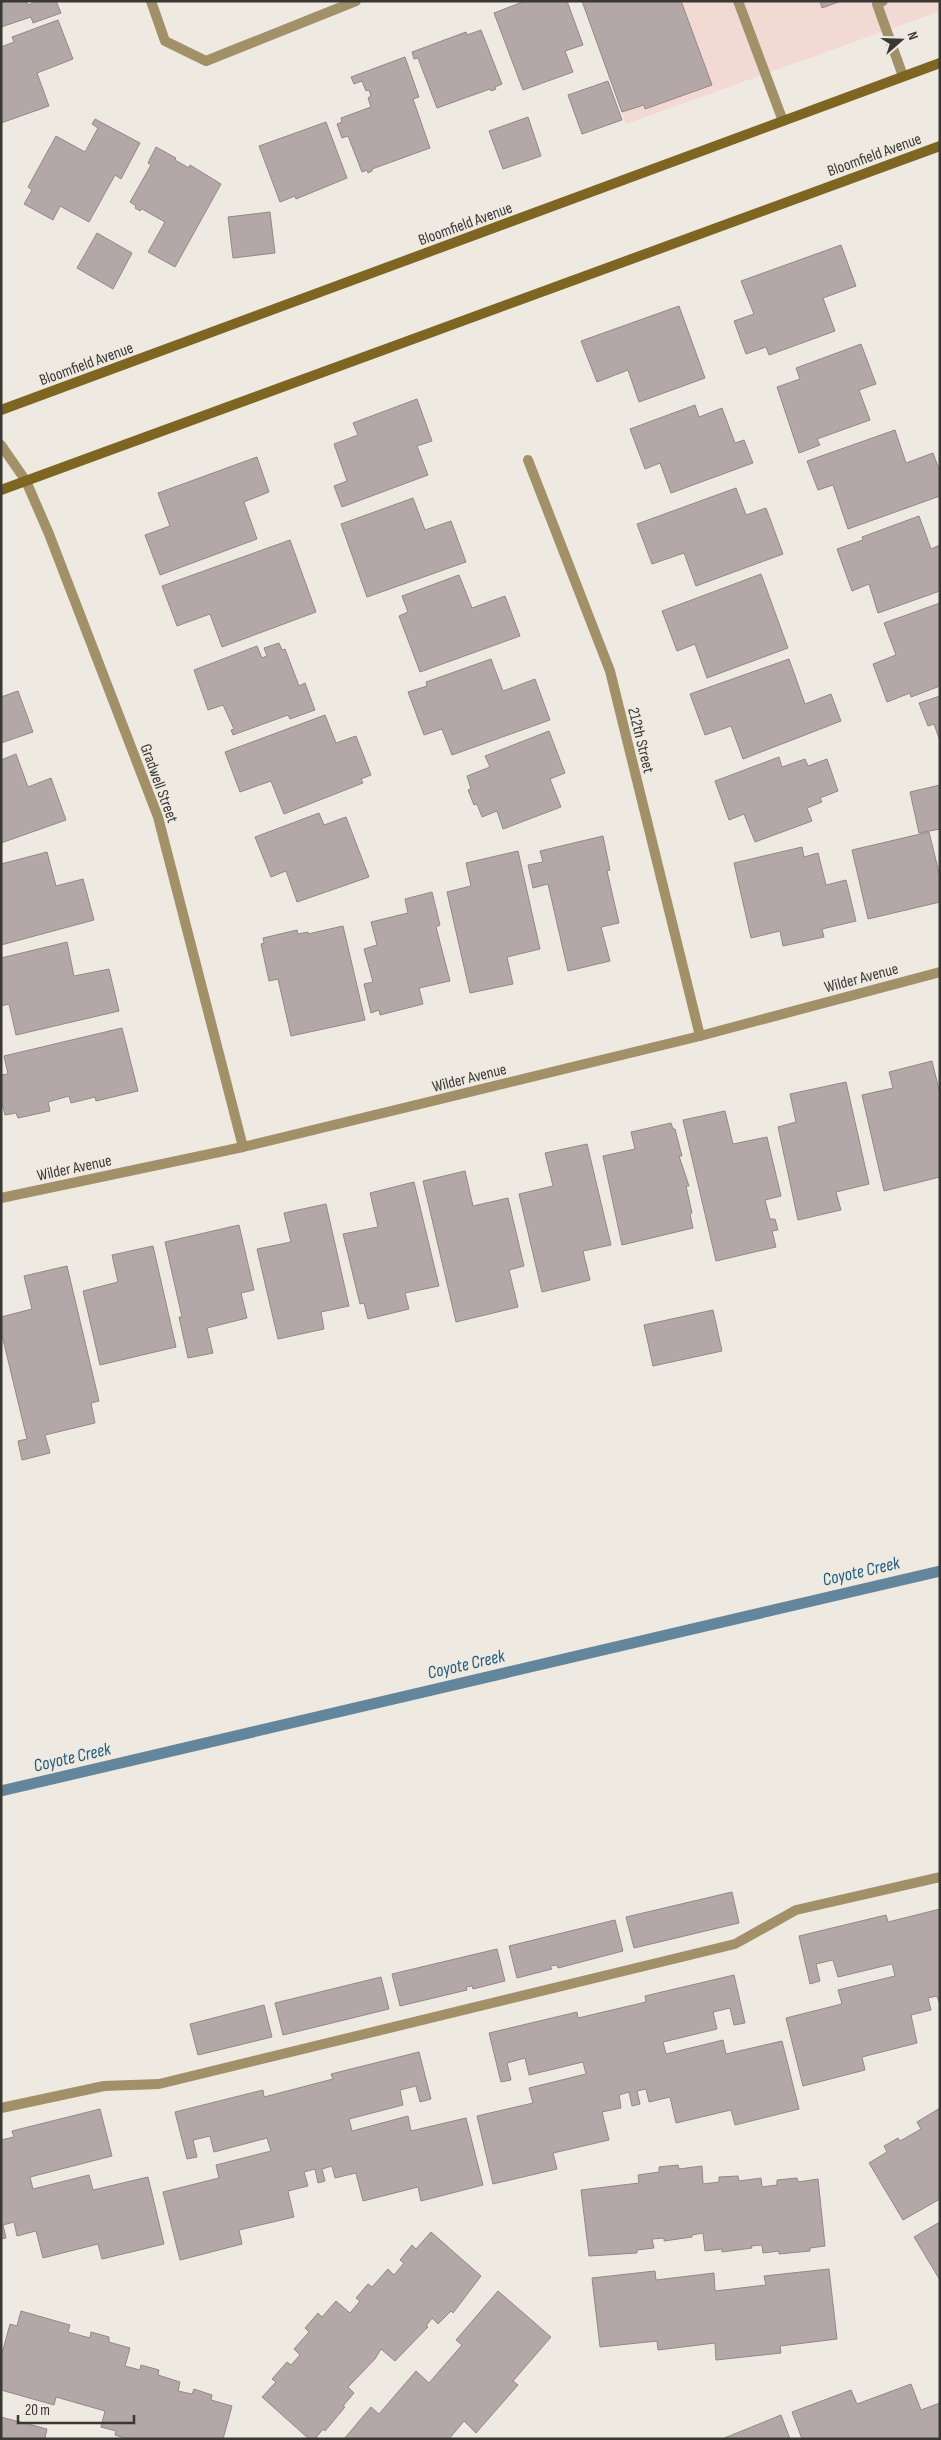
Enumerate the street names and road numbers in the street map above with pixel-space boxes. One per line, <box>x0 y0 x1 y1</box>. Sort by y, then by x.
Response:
street label: Bloomfield Avenue <box>825 130 924 181</box>
street label: Bloomfield Avenue <box>416 199 515 250</box>
street label: Bloomfield Avenue <box>37 339 136 390</box>
street label: 212th Street <box>623 706 658 775</box>
street label: Gradwell Street <box>136 741 182 826</box>
street label: Wilder Avenue <box>822 959 900 997</box>
street label: Wilder Avenue <box>430 1060 508 1097</box>
street label: Wilder Avenue <box>35 1151 113 1186</box>

